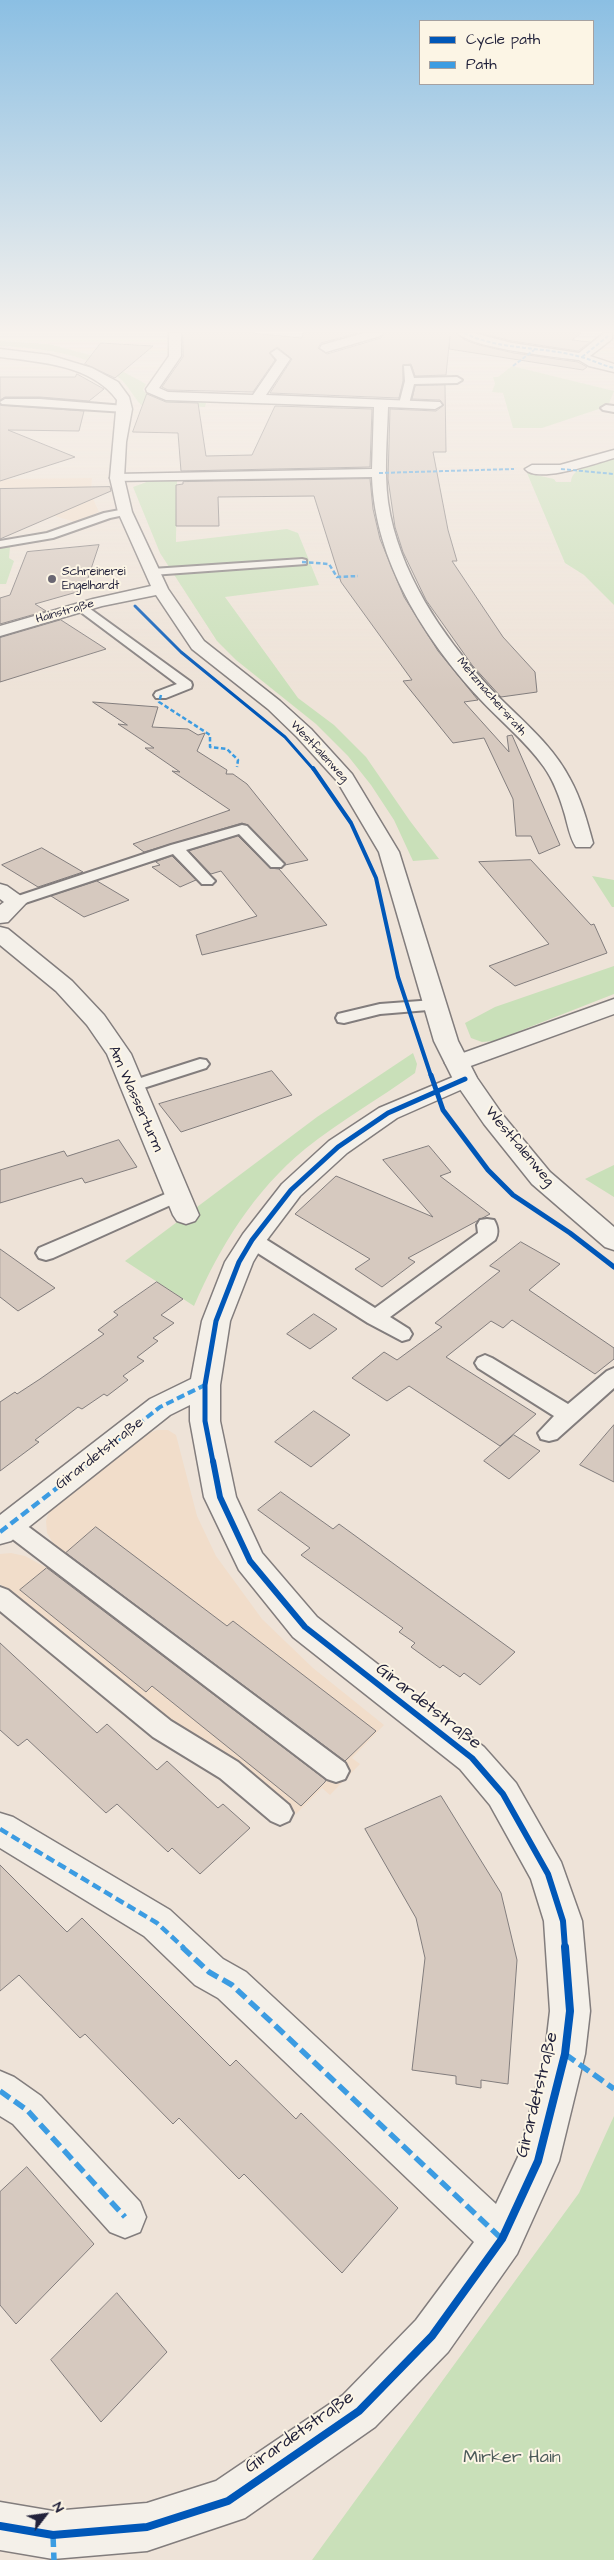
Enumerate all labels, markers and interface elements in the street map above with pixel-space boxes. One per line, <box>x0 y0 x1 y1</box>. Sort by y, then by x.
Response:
legend <box>419 20 594 85</box>
text: Cycle path <box>466 29 540 50</box>
text: Path <box>466 54 497 75</box>
place label: Schreinerei Engelhardt <box>62 565 126 593</box>
marker: Schreinerei Engelhardt <box>46 573 58 585</box>
street label: Hainstraße <box>34 597 96 627</box>
street label: Metzmachersrath <box>453 655 529 739</box>
street label: Westfalenweg <box>287 718 351 786</box>
street label: Am Wasserturm <box>104 1043 166 1155</box>
street label: Westfalenweg <box>481 1104 557 1190</box>
street label: Girardetstraße <box>52 1414 148 1494</box>
street label: Girardetstraße <box>371 1659 485 1755</box>
street label: Girardetstraße <box>512 2030 564 2160</box>
street label: Girardetstraße <box>241 2387 359 2479</box>
park label: Mirker Hain <box>463 2447 561 2469</box>
north arrow <box>20 2490 70 2540</box>
text: N <box>47 2499 69 2516</box>

